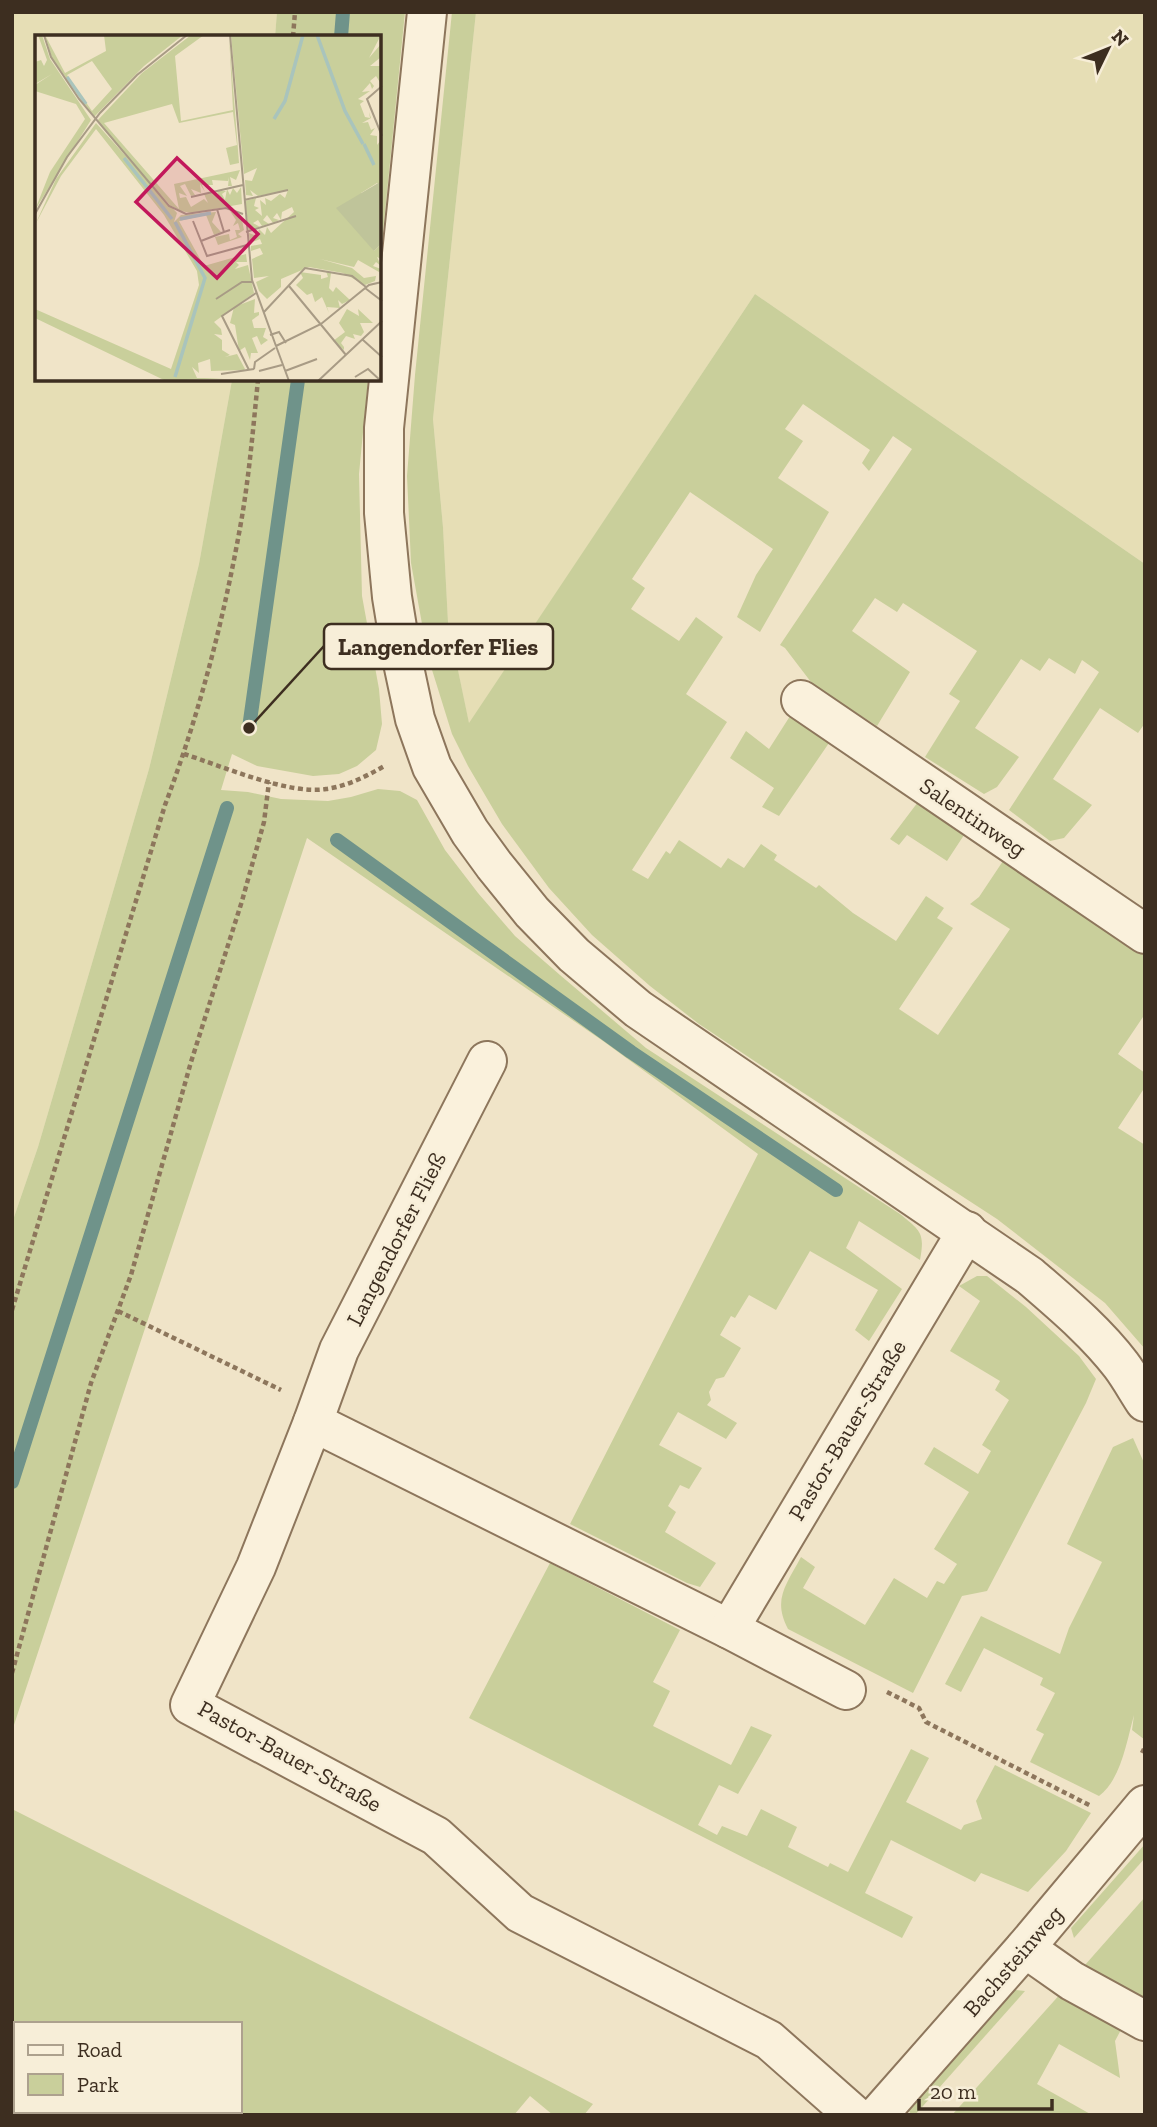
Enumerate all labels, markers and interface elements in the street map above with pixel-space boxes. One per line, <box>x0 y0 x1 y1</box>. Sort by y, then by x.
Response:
north arrow <box>1073 14 1143 84</box>
text: N <box>1107 25 1133 51</box>
inset map <box>35 35 382 382</box>
callout: Langendorfer Flies <box>324 624 553 669</box>
text: Langendorfer Flies <box>338 632 538 661</box>
street label: Salentinweg <box>915 771 1032 863</box>
street label: Langendorfer Fließ <box>340 1147 452 1331</box>
street label: Pastor-Bauer-Straße <box>782 1335 912 1525</box>
street label: Pastor-Bauer-Straße <box>193 1694 387 1818</box>
street label: Bachsteinweg <box>957 1899 1069 2022</box>
legend <box>14 2022 242 2113</box>
text: Road <box>77 2037 123 2062</box>
scale bar <box>919 2068 1052 2112</box>
text: Park <box>77 2072 119 2097</box>
text: 20 m <box>930 2079 976 2104</box>

